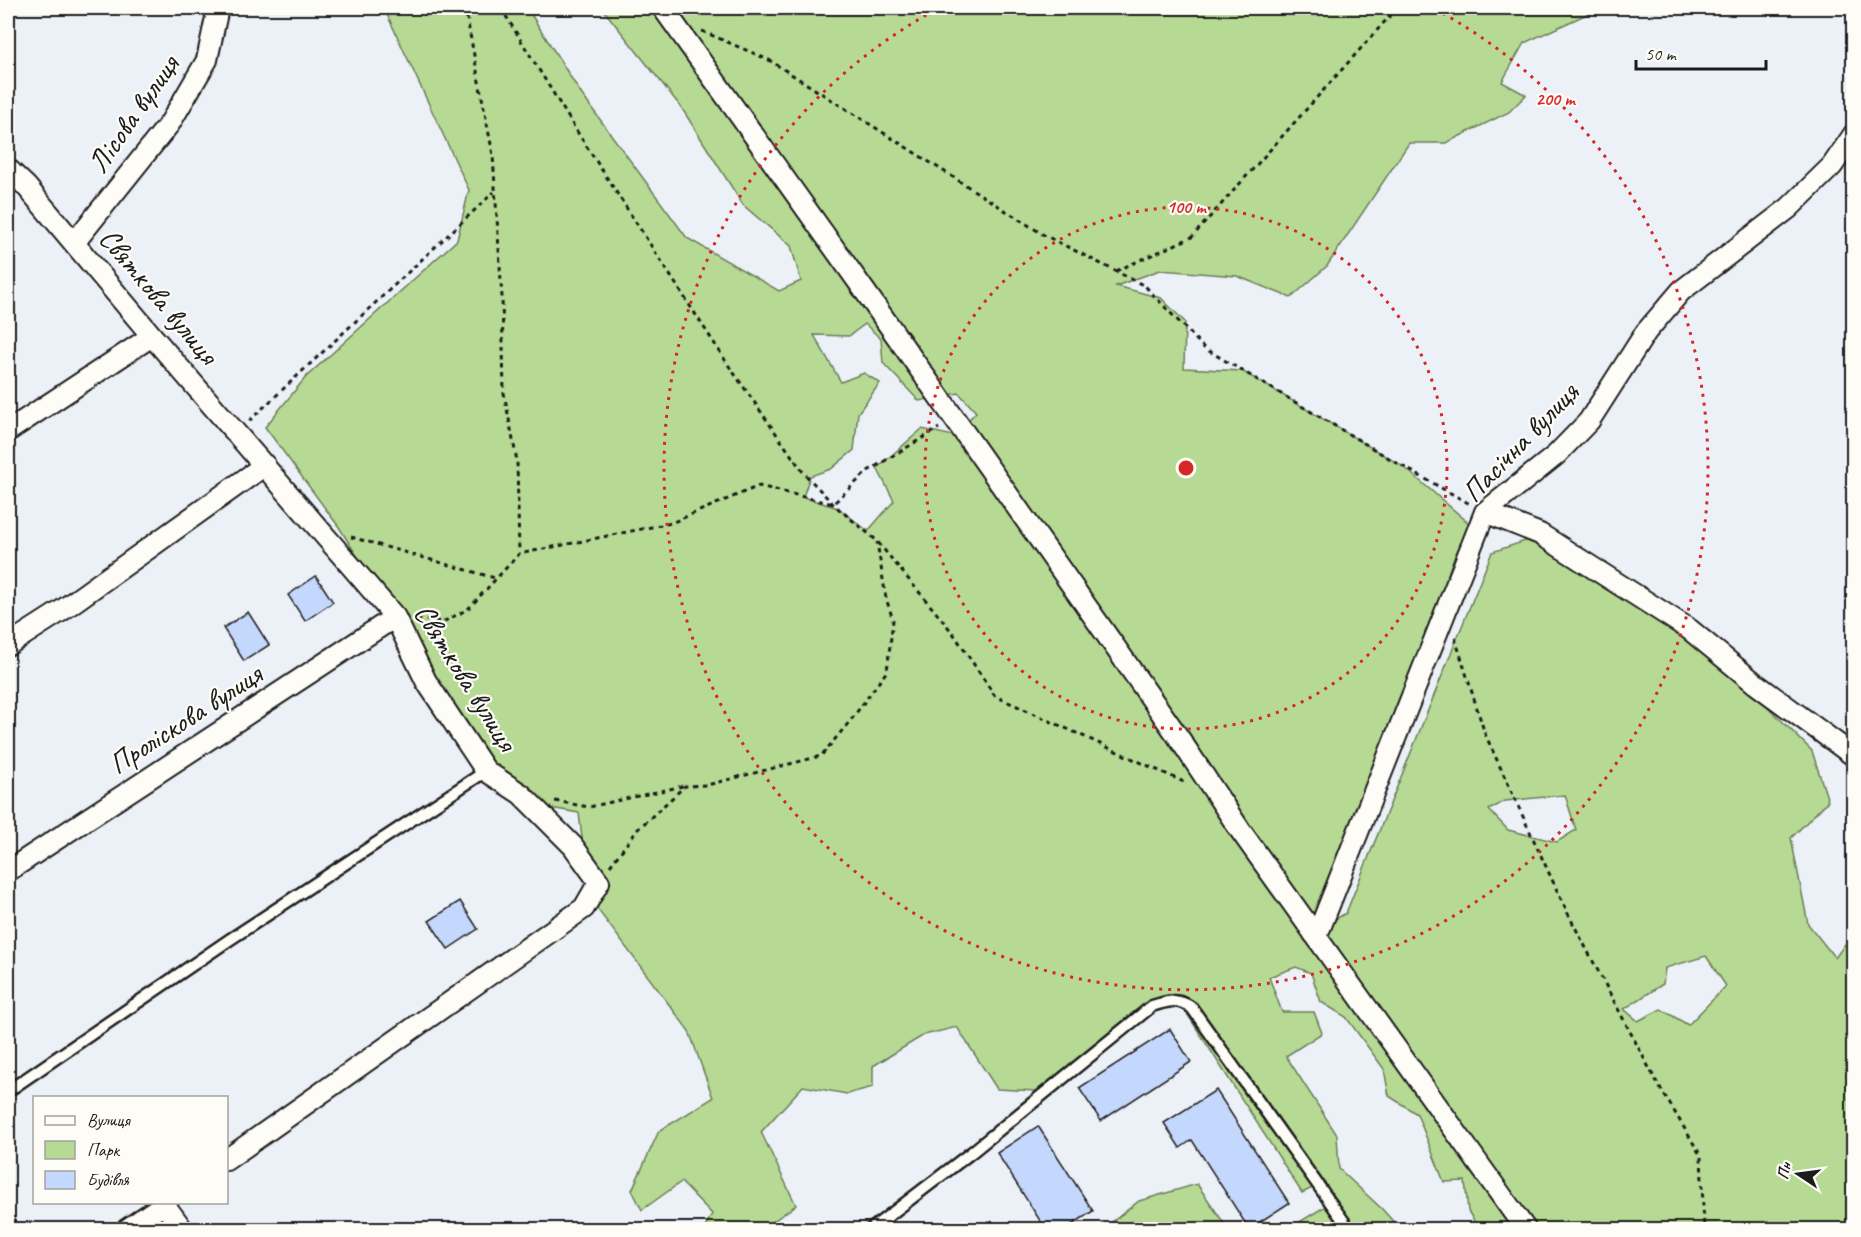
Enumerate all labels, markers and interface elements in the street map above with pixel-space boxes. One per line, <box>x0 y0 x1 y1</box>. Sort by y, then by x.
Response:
scale bar <box>1636 33 1766 71</box>
text: 50 m <box>1645 43 1678 65</box>
street label: Лісова вулиця <box>79 46 189 180</box>
text: 200 m <box>1536 88 1576 110</box>
text: 100 m <box>1167 196 1207 218</box>
street label: Святкова вулиця <box>91 220 229 374</box>
street label: Пасічна вулиця <box>1453 373 1588 510</box>
centre of rings <box>1176 458 1196 478</box>
street label: Святкова вулиця <box>406 596 528 760</box>
street label: Проліскова вулиця <box>101 654 271 783</box>
legend <box>33 1096 228 1204</box>
text: Вулиця <box>87 1109 131 1131</box>
text: Парк <box>87 1139 121 1161</box>
north arrow <box>1768 1144 1828 1204</box>
text: Пн <box>1773 1160 1796 1181</box>
text: Будівля <box>87 1169 130 1191</box>

